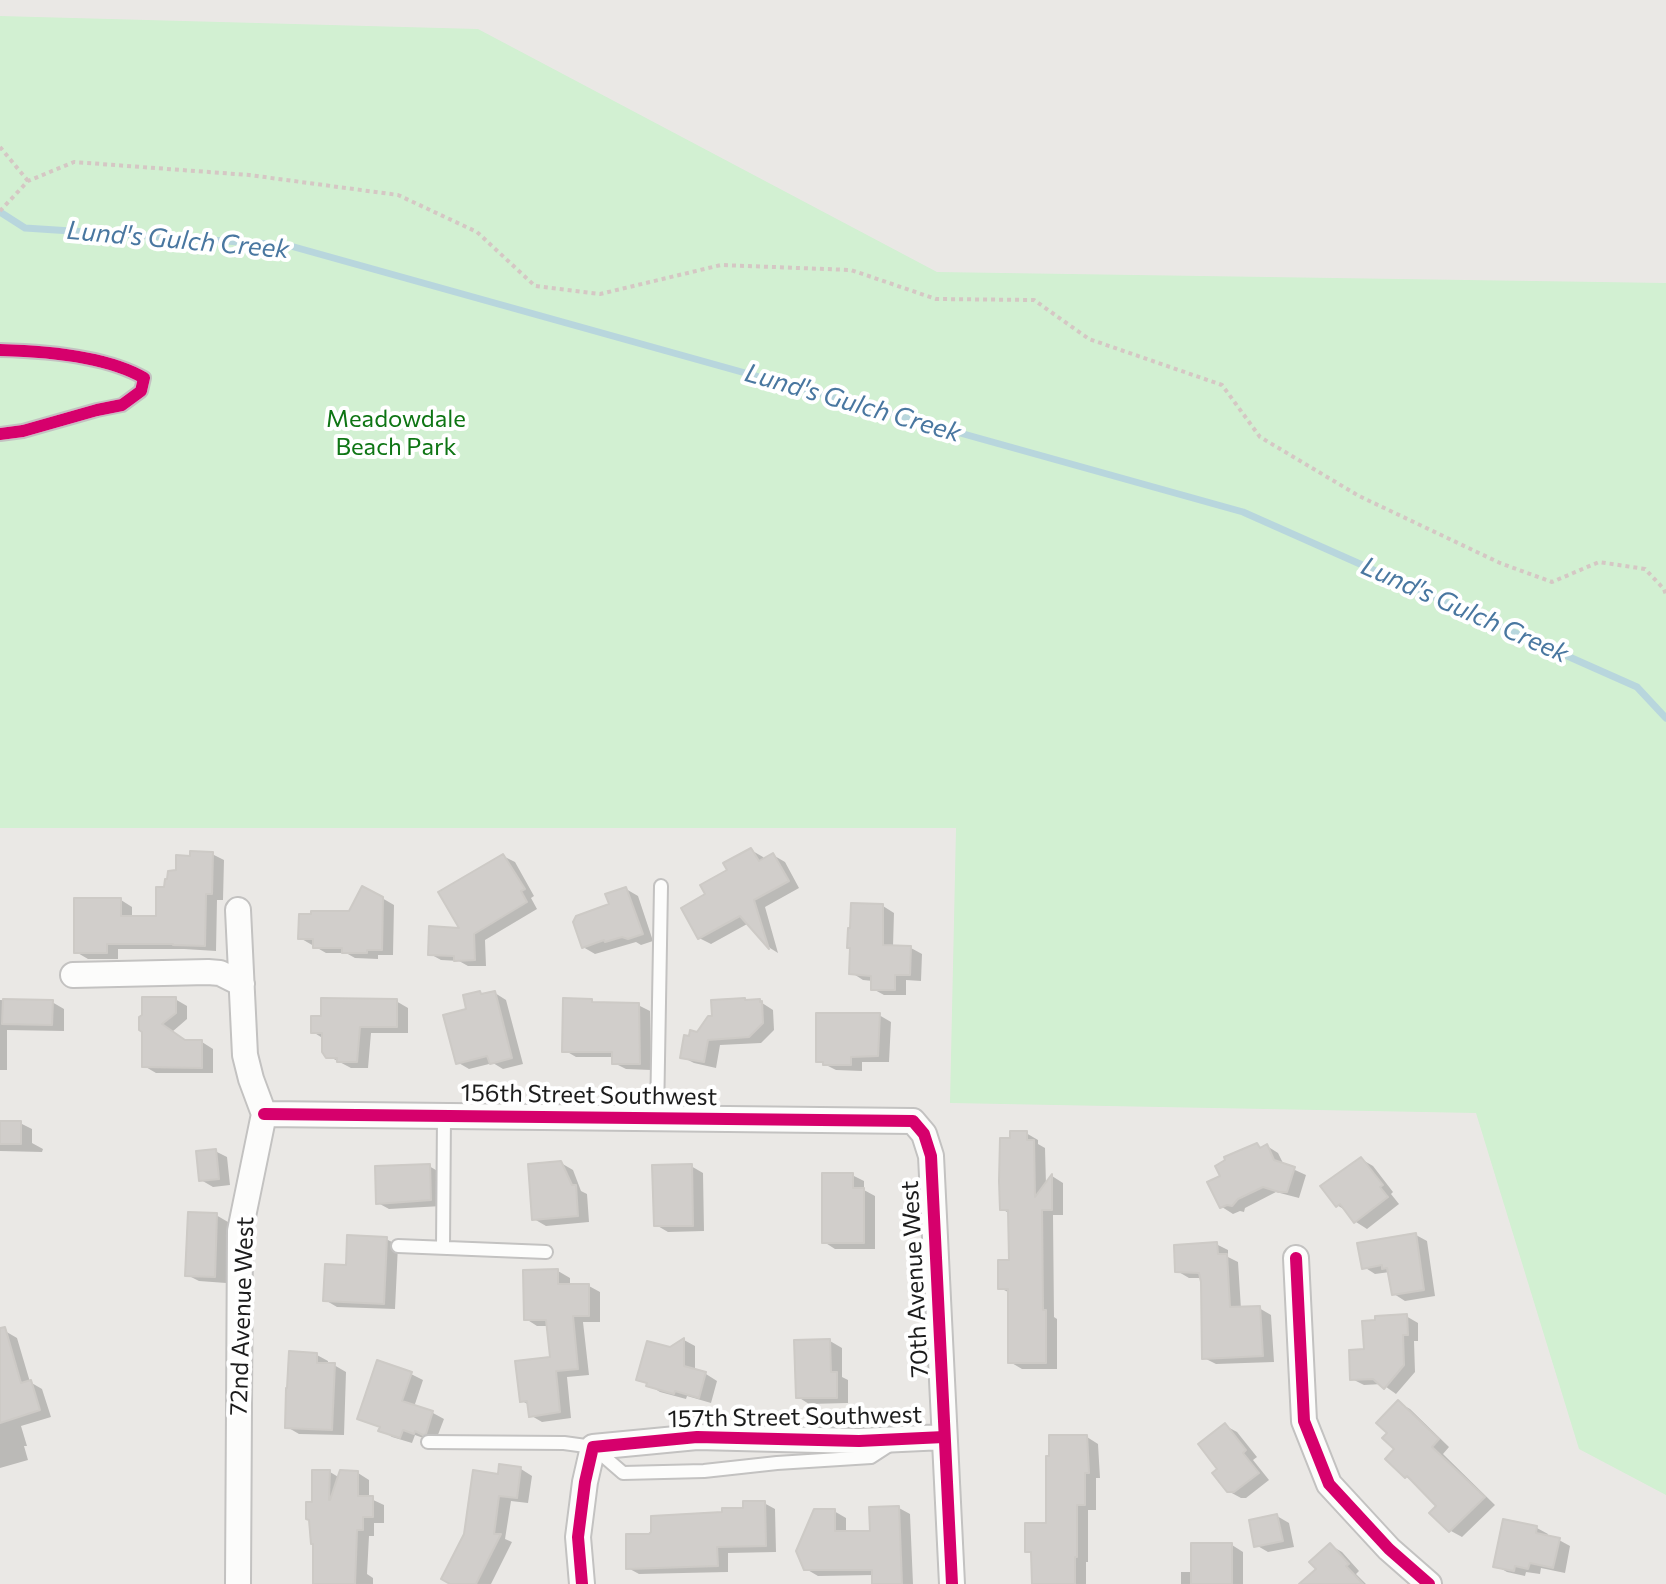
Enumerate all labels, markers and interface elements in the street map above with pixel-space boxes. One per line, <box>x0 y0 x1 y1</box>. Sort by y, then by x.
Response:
water label: Lund's Gulch Creek <box>65 215 291 265</box>
water label: Lund's Gulch Creek <box>741 357 965 449</box>
park label: Meadowdale Beach Park <box>326 405 466 461</box>
water label: Lund's Gulch Creek <box>1357 550 1573 670</box>
street label: 156th Street Southwest <box>461 1078 717 1112</box>
street label: 70th Avenue West <box>895 1180 935 1378</box>
street label: 72nd Avenue West <box>224 1216 260 1416</box>
street label: 157th Street Southwest <box>667 1400 923 1434</box>

